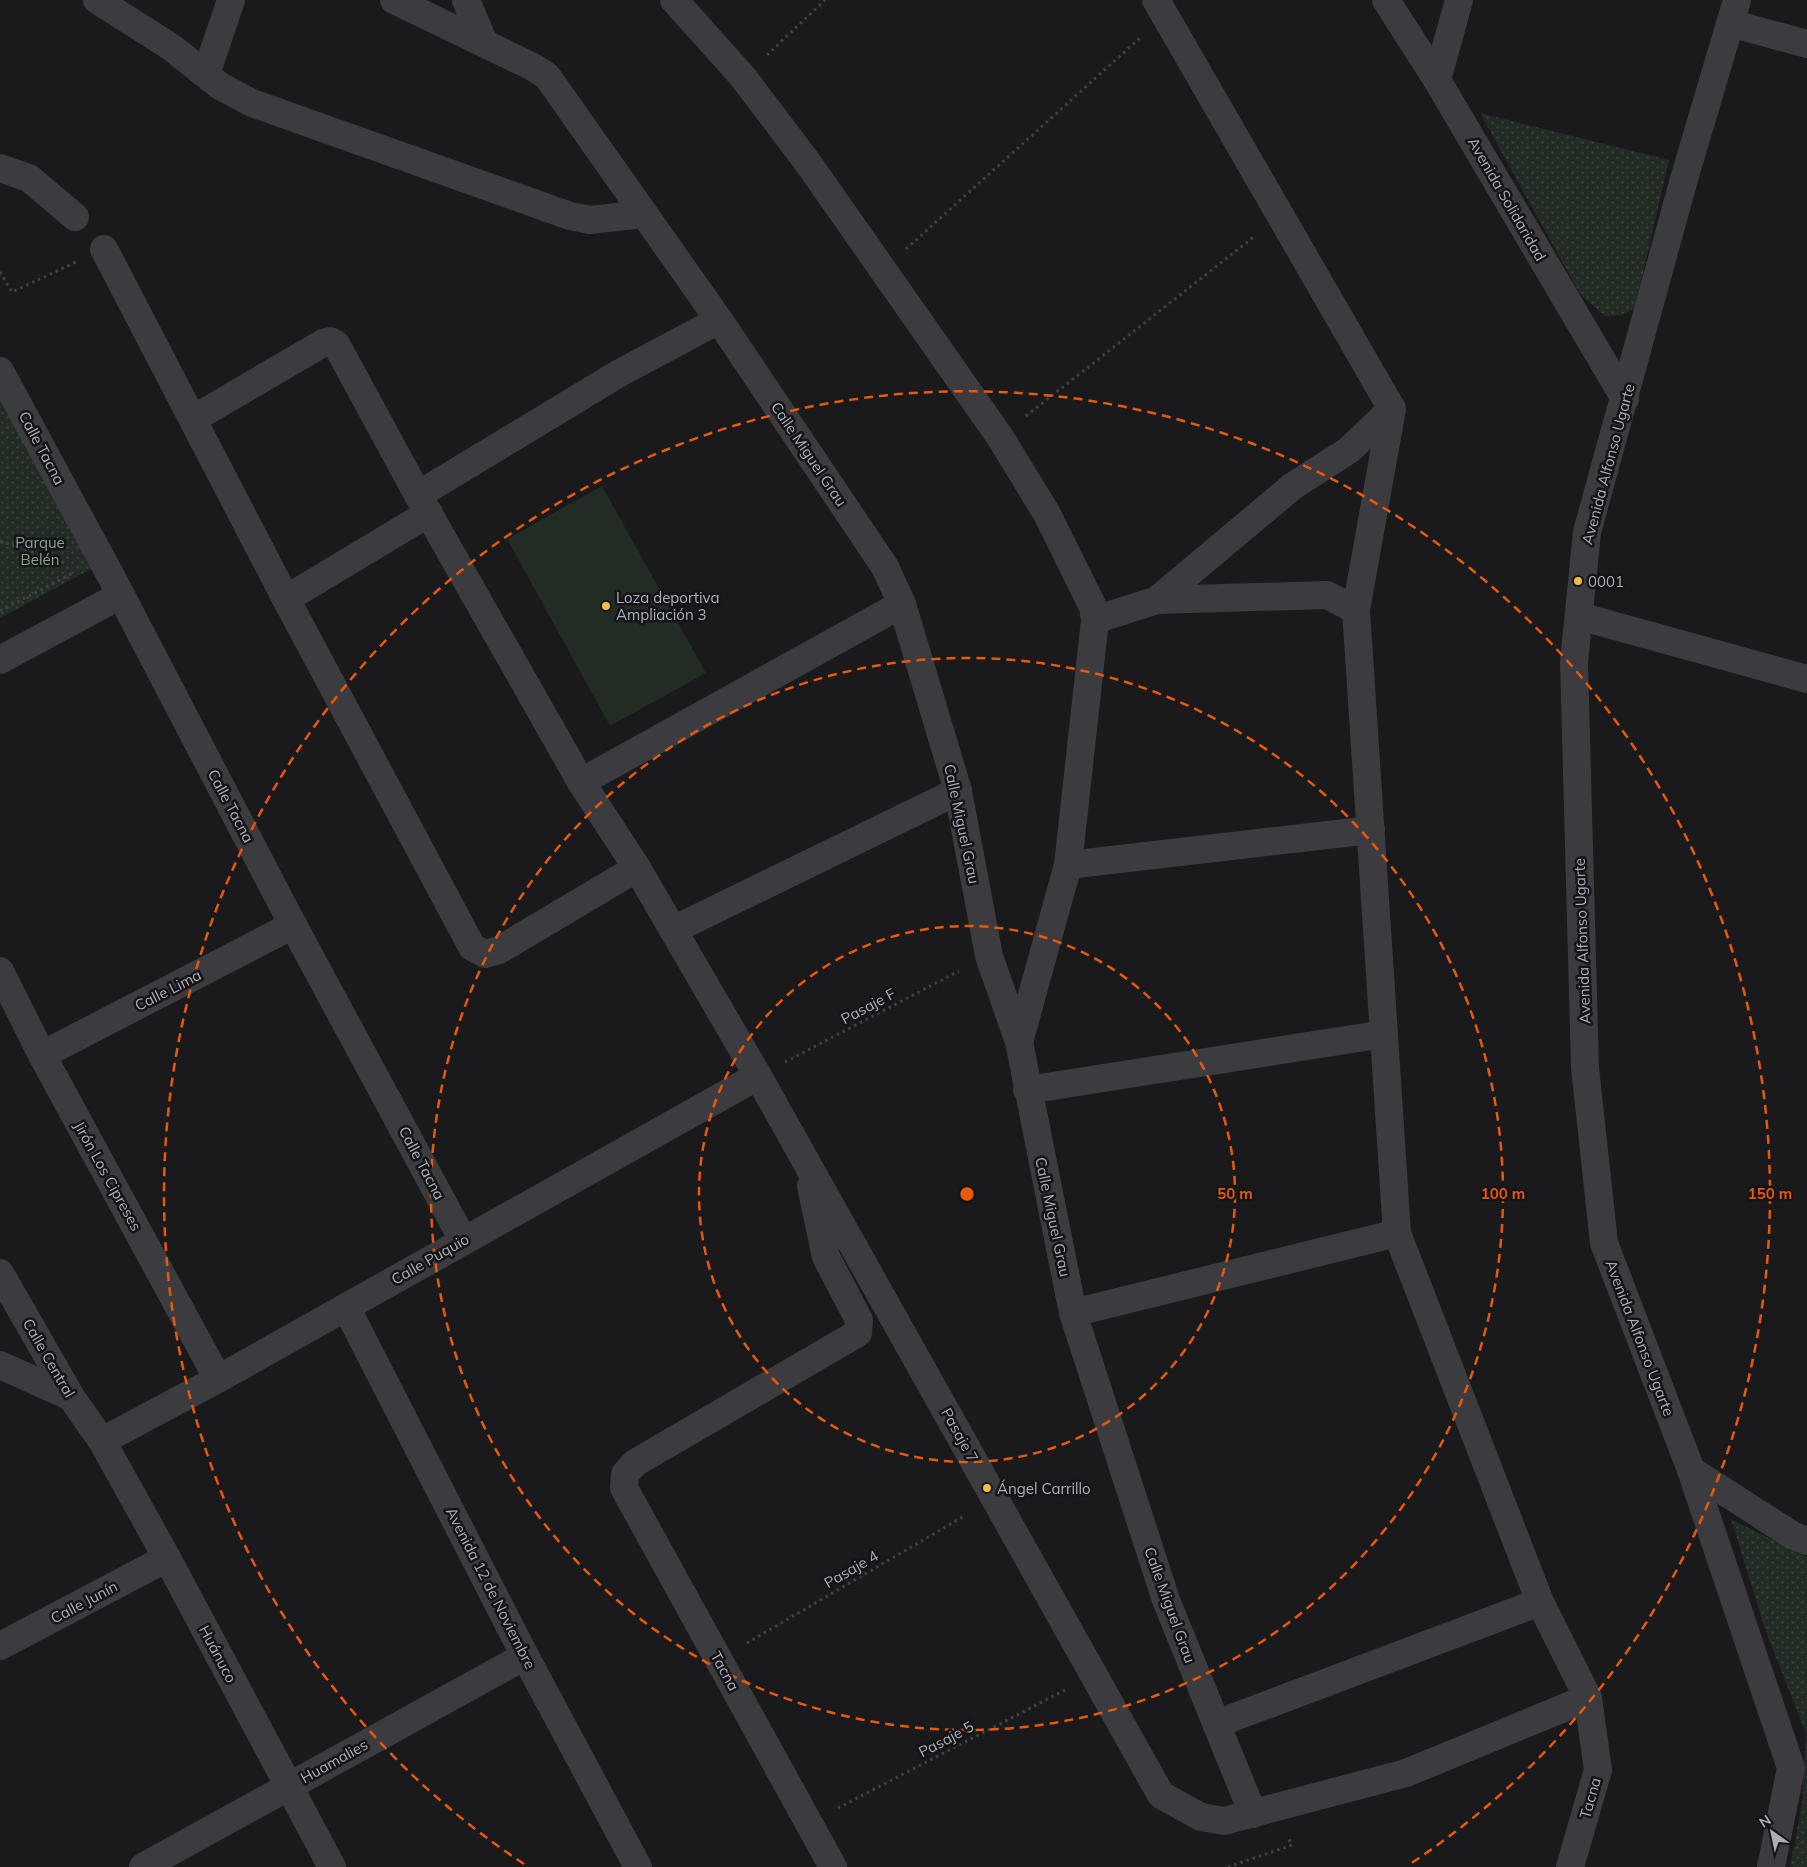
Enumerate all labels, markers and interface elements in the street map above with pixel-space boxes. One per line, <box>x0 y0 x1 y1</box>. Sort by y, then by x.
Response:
street label: Avenida Solidaridad <box>1464 134 1550 264</box>
street label: Avenida Alfonso Ugarte <box>1577 381 1639 547</box>
street label: Calle Miguel Grau <box>767 398 851 510</box>
street label: Calle Tacna <box>15 408 69 488</box>
park label: Parque Belén <box>15 533 65 569</box>
place label: 0001 <box>1588 572 1624 591</box>
marker: 0001 <box>1572 575 1584 587</box>
place label: Loza deportiva Ampliación 3 <box>616 588 719 624</box>
marker: Loza deportiva Ampliación 3 <box>600 600 612 612</box>
street label: Calle Miguel Grau <box>940 762 984 886</box>
street label: Calle Tacna <box>204 766 258 846</box>
street label: Avenida Alfonso Ugarte <box>1570 858 1594 1024</box>
street label: Calle Lima <box>132 965 204 1015</box>
street label: Pasaje F <box>838 984 898 1028</box>
street label: Jirón Los Cipreses <box>70 1118 146 1234</box>
street label: Calle Tacna <box>395 1123 449 1203</box>
street label: Calle Miguel Grau <box>1031 1155 1075 1279</box>
text: 50 m <box>1217 1184 1253 1203</box>
text: 100 m <box>1481 1184 1525 1203</box>
text: 150 m <box>1748 1184 1792 1203</box>
centre of rings <box>958 1185 976 1203</box>
street label: Calle Puquio <box>388 1229 472 1289</box>
street label: Avenida Alfonso Ugarte <box>1601 1257 1679 1419</box>
street label: Calle Central <box>19 1315 79 1401</box>
street label: Pasaje 7 <box>937 1404 983 1466</box>
place label: Ángel Carrillo <box>997 1479 1091 1498</box>
marker: Ángel Carrillo <box>981 1482 993 1494</box>
street label: Avenida 12 de Noviembre <box>442 1504 540 1672</box>
street label: Calle Miguel Grau <box>1140 1544 1200 1666</box>
street label: Pasaje 4 <box>820 1546 882 1592</box>
street label: Calle Junín <box>47 1576 121 1628</box>
street label: Huánuco <box>195 1622 241 1686</box>
street label: Tacna <box>706 1648 744 1694</box>
street label: Pasaje 5 <box>915 1717 977 1761</box>
street label: Huamalies <box>297 1735 371 1787</box>
street label: Tacna <box>1575 1775 1605 1821</box>
north arrow <box>1747 1807 1797 1857</box>
text: N <box>1756 1811 1774 1832</box>

